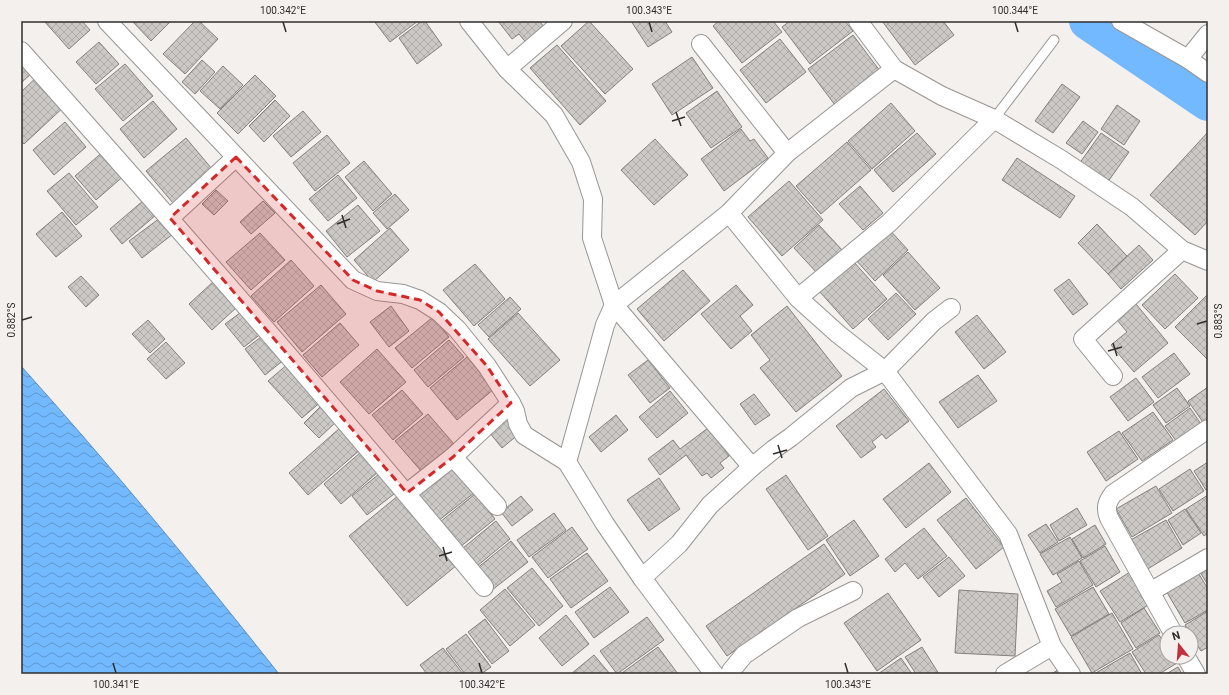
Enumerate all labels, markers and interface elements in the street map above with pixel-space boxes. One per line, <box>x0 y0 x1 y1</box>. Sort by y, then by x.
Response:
text: 100.342°E <box>260 5 306 16</box>
text: 100.343°E <box>626 5 672 16</box>
text: 100.344°E <box>992 5 1038 16</box>
text: 0.882°S <box>6 303 17 337</box>
text: 0.883°S <box>1213 304 1224 338</box>
north arrow <box>1159 625 1199 665</box>
text: N <box>1171 628 1182 643</box>
text: 100.341°E <box>93 679 139 690</box>
text: 100.342°E <box>459 679 505 690</box>
text: 100.343°E <box>825 679 871 690</box>

